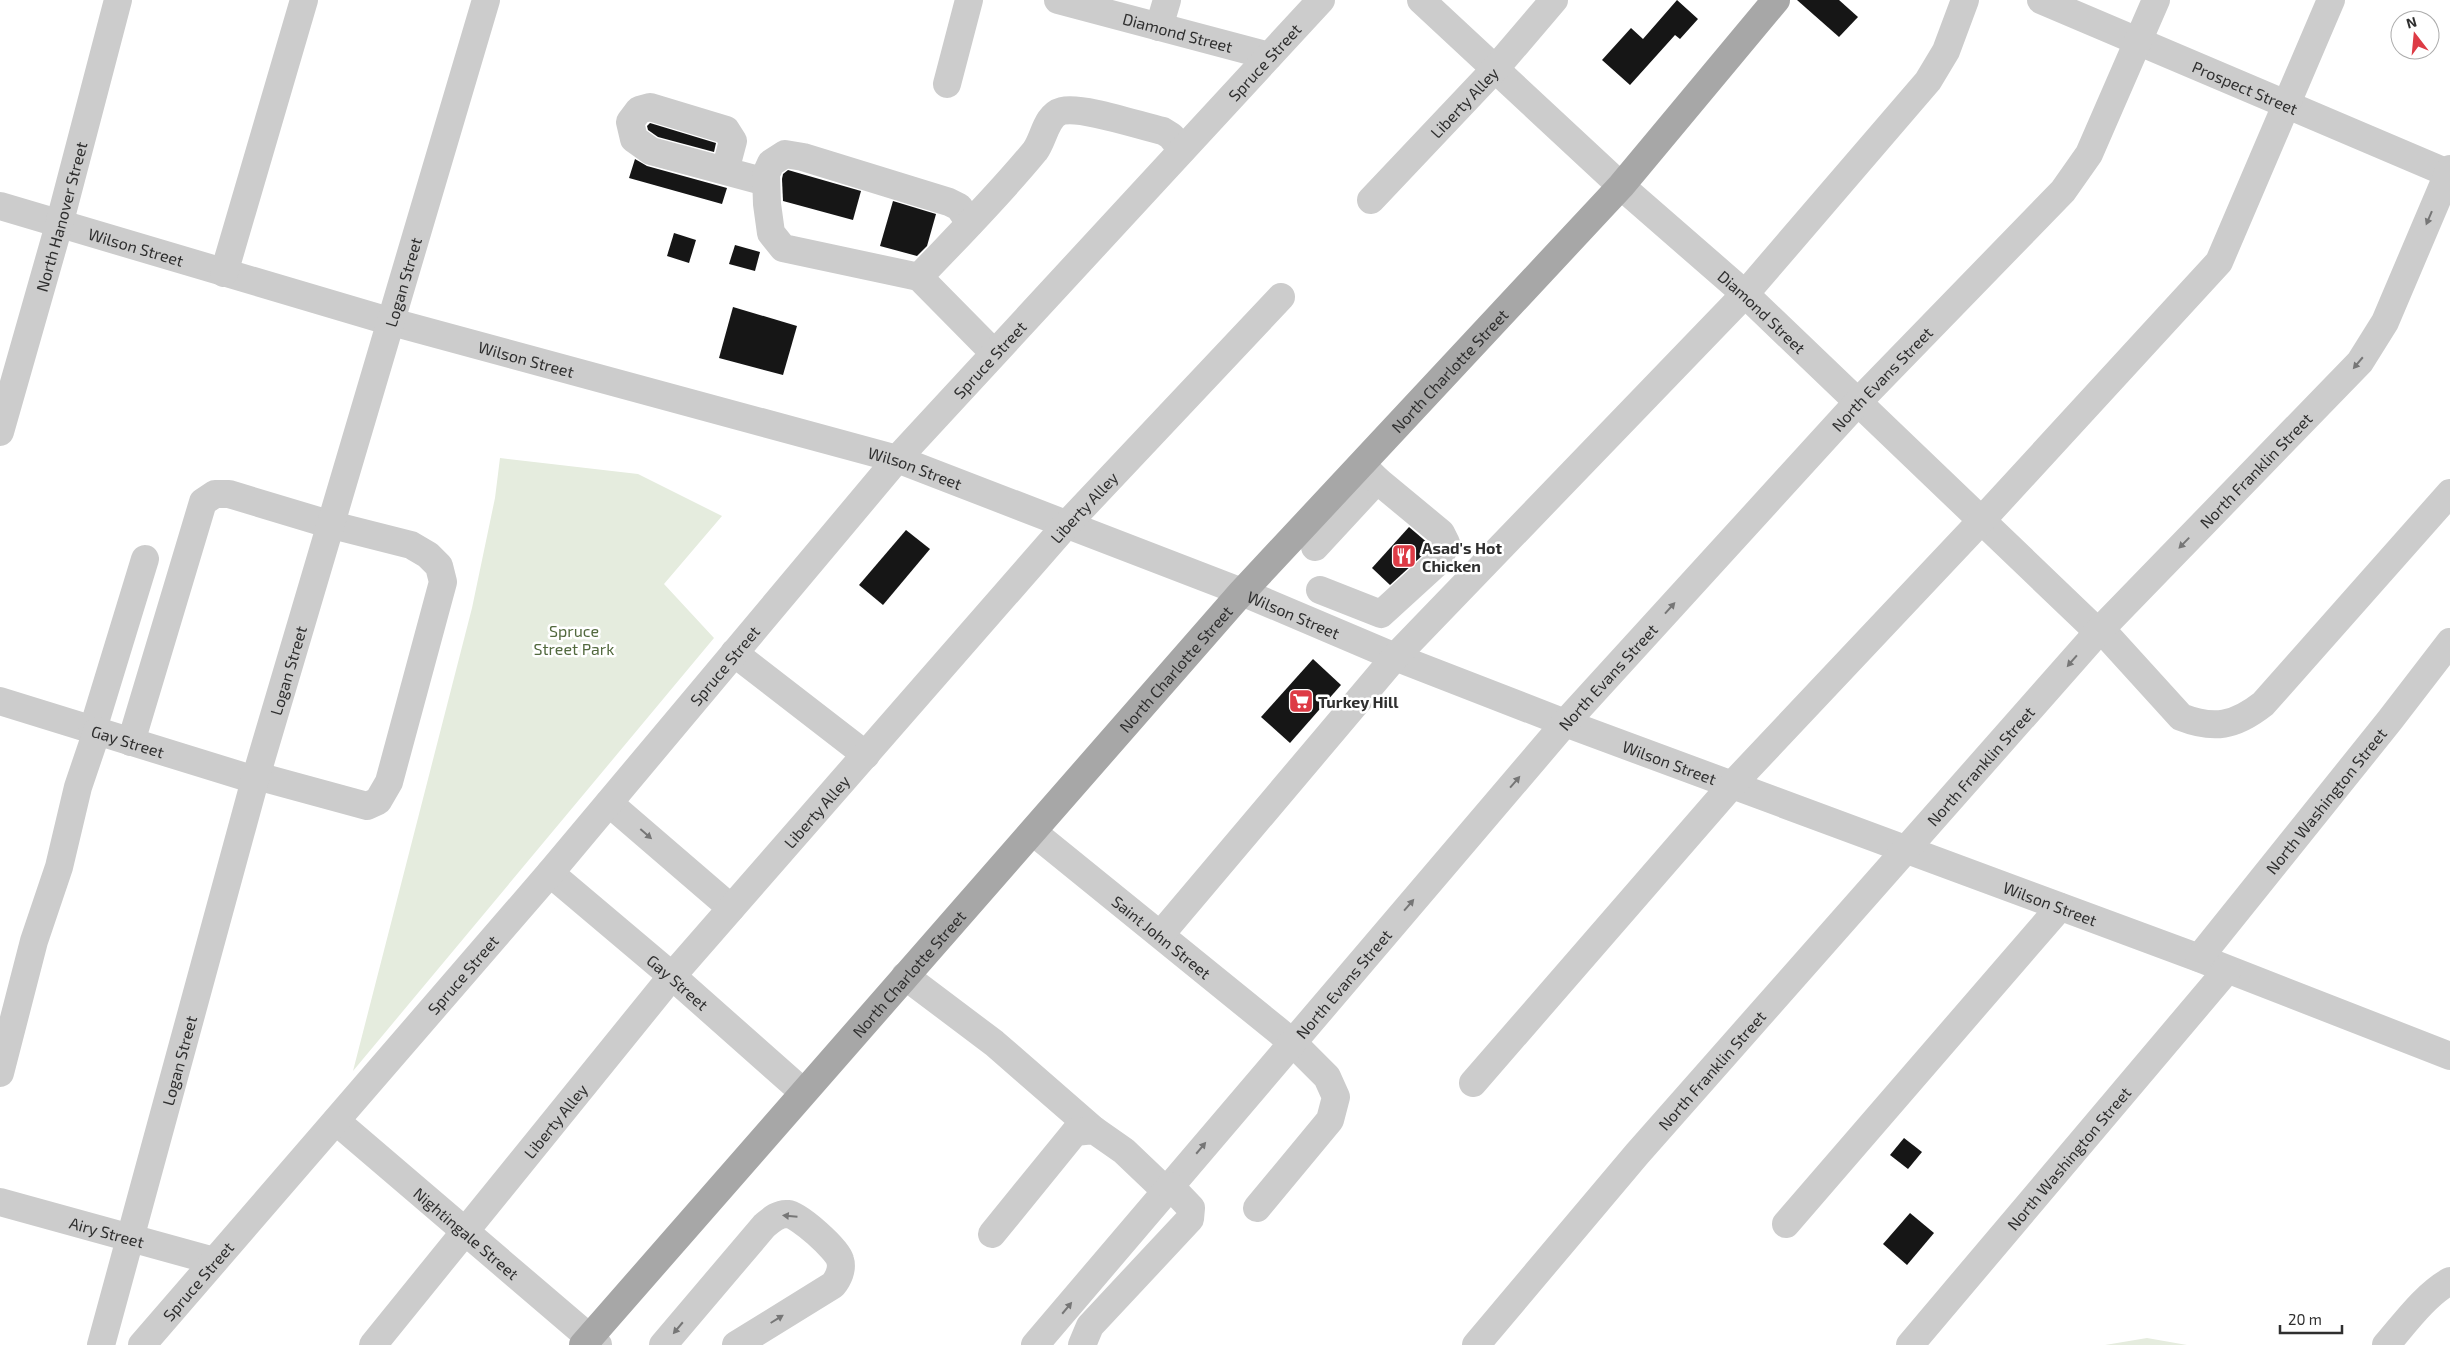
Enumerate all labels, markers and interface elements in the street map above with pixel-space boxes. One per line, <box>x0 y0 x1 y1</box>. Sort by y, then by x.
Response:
street label: Diamond Street <box>1121 8 1235 55</box>
north arrow <box>2390 10 2440 60</box>
text: N <box>2404 12 2418 32</box>
street label: Spruce Street <box>1224 19 1304 104</box>
street label: Prospect Street <box>2190 56 2301 118</box>
street label: Liberty Alley <box>1426 62 1502 141</box>
street label: North Hanover Street <box>31 139 90 294</box>
one-way arrow <box>2425 211 2433 225</box>
street label: Wilson Street <box>86 223 186 269</box>
street label: Logan Street <box>380 235 425 329</box>
street label: Diamond Street <box>1715 266 1810 357</box>
street label: North Charlotte Street <box>1387 304 1511 436</box>
street label: Spruce Street <box>949 317 1030 402</box>
street label: North Evans Street <box>1827 322 1936 435</box>
street label: Wilson Street <box>476 336 576 381</box>
one-way arrow <box>2352 357 2364 369</box>
street label: North Franklin Street <box>2195 408 2315 531</box>
street label: Wilson Street <box>866 442 965 493</box>
street label: Liberty Alley <box>1046 467 1122 546</box>
one-way arrow <box>2178 537 2190 549</box>
place label: Asad's Hot Chicken <box>1422 538 1502 575</box>
restaurant icon: Asad's Hot Chicken <box>1391 543 1417 569</box>
street label: Wilson Street <box>1245 586 1343 642</box>
street label: North Charlotte Street <box>1115 601 1236 736</box>
one-way arrow <box>1664 603 1676 615</box>
street label: North Evans Street <box>1554 619 1661 734</box>
park label: Spruce Street Park <box>534 621 614 658</box>
street label: Spruce Street <box>685 621 763 709</box>
street label: Logan Street <box>265 623 310 717</box>
one-way arrow <box>2066 654 2078 666</box>
supermarket icon: Turkey Hill <box>1288 688 1314 714</box>
place label: Turkey Hill <box>1318 692 1399 712</box>
street label: North Franklin Street <box>1922 702 2038 829</box>
street label: Gay Street <box>89 720 167 761</box>
street label: North Washington Street <box>2261 724 2390 877</box>
street label: Wilson Street <box>1620 736 1719 788</box>
street label: Liberty Alley <box>779 770 853 851</box>
one-way arrow <box>1509 776 1521 788</box>
one-way arrow <box>639 829 652 840</box>
street label: Wilson Street <box>2001 877 2100 929</box>
street label: Saint John Street <box>1109 891 1215 982</box>
one-way arrow <box>1403 899 1414 911</box>
street label: North Charlotte Street <box>848 906 969 1041</box>
street label: North Evans Street <box>1291 925 1395 1042</box>
street label: Spruce Street <box>423 931 502 1018</box>
street label: Gay Street <box>644 950 713 1014</box>
street label: North Franklin Street <box>1654 1006 1769 1134</box>
street label: Logan Street <box>157 1013 200 1107</box>
street label: Liberty Alley <box>519 1079 591 1162</box>
street label: North Washington Street <box>2002 1082 2134 1233</box>
one-way arrow <box>1196 1142 1207 1155</box>
street label: Nightingale Street <box>410 1183 523 1283</box>
one-way arrow <box>781 1211 797 1219</box>
street label: Airy Street <box>68 1212 146 1251</box>
street label: Spruce Street <box>158 1237 237 1324</box>
one-way arrow <box>1061 1301 1072 1314</box>
scale bar <box>2280 1302 2342 1334</box>
text: 20 m <box>2288 1310 2322 1328</box>
one-way arrow <box>771 1315 784 1324</box>
one-way arrow <box>672 1321 684 1333</box>

